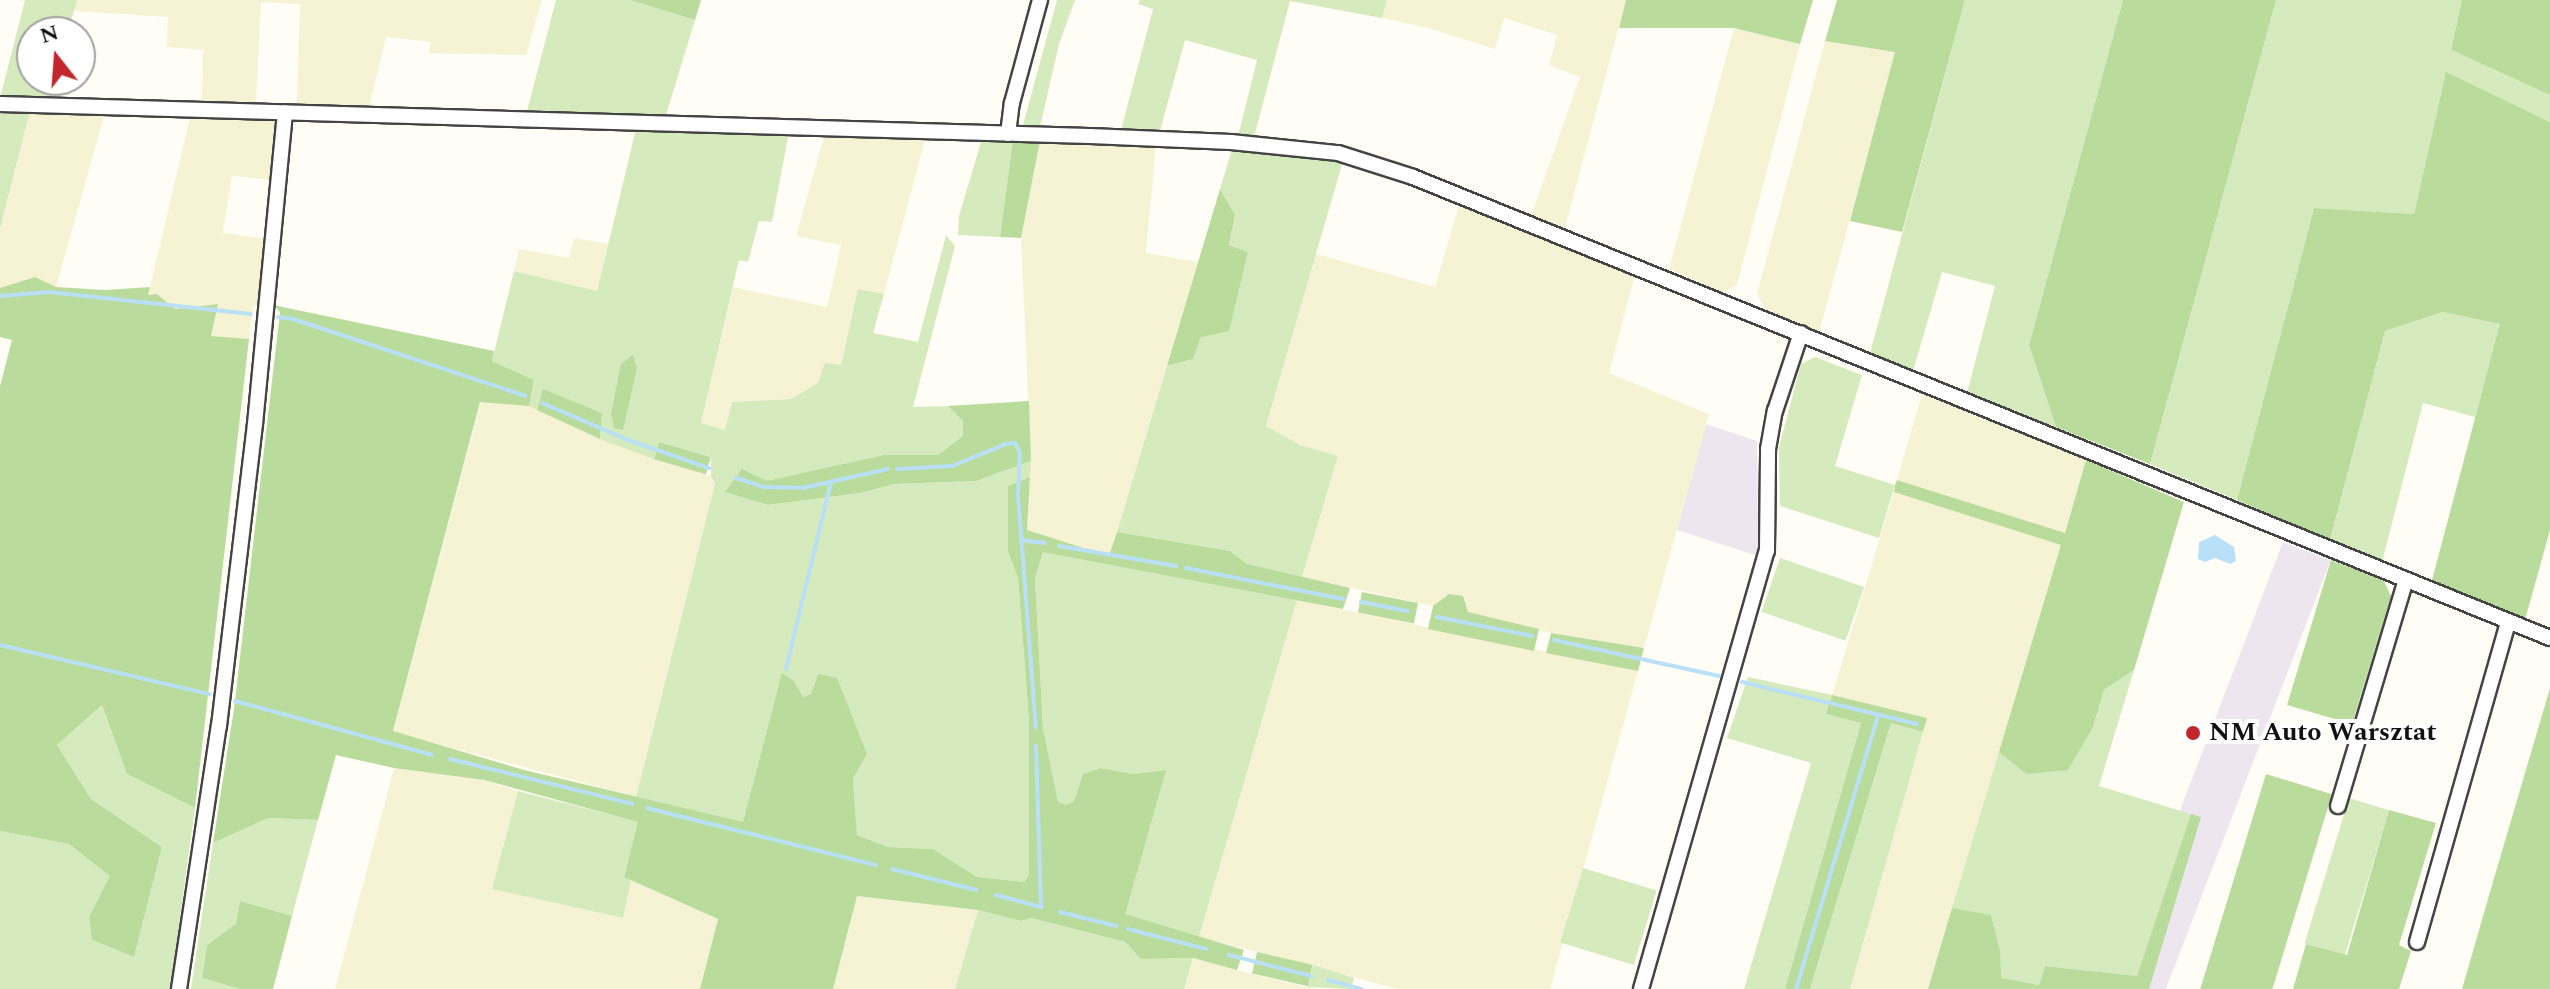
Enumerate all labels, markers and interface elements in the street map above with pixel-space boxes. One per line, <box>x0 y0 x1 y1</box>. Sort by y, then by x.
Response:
north arrow <box>16 16 96 96</box>
text: N <box>36 16 63 53</box>
place label: NM Auto Warsztat <box>2209 717 2436 749</box>
marker: NM Auto Warsztat <box>2184 724 2202 742</box>

